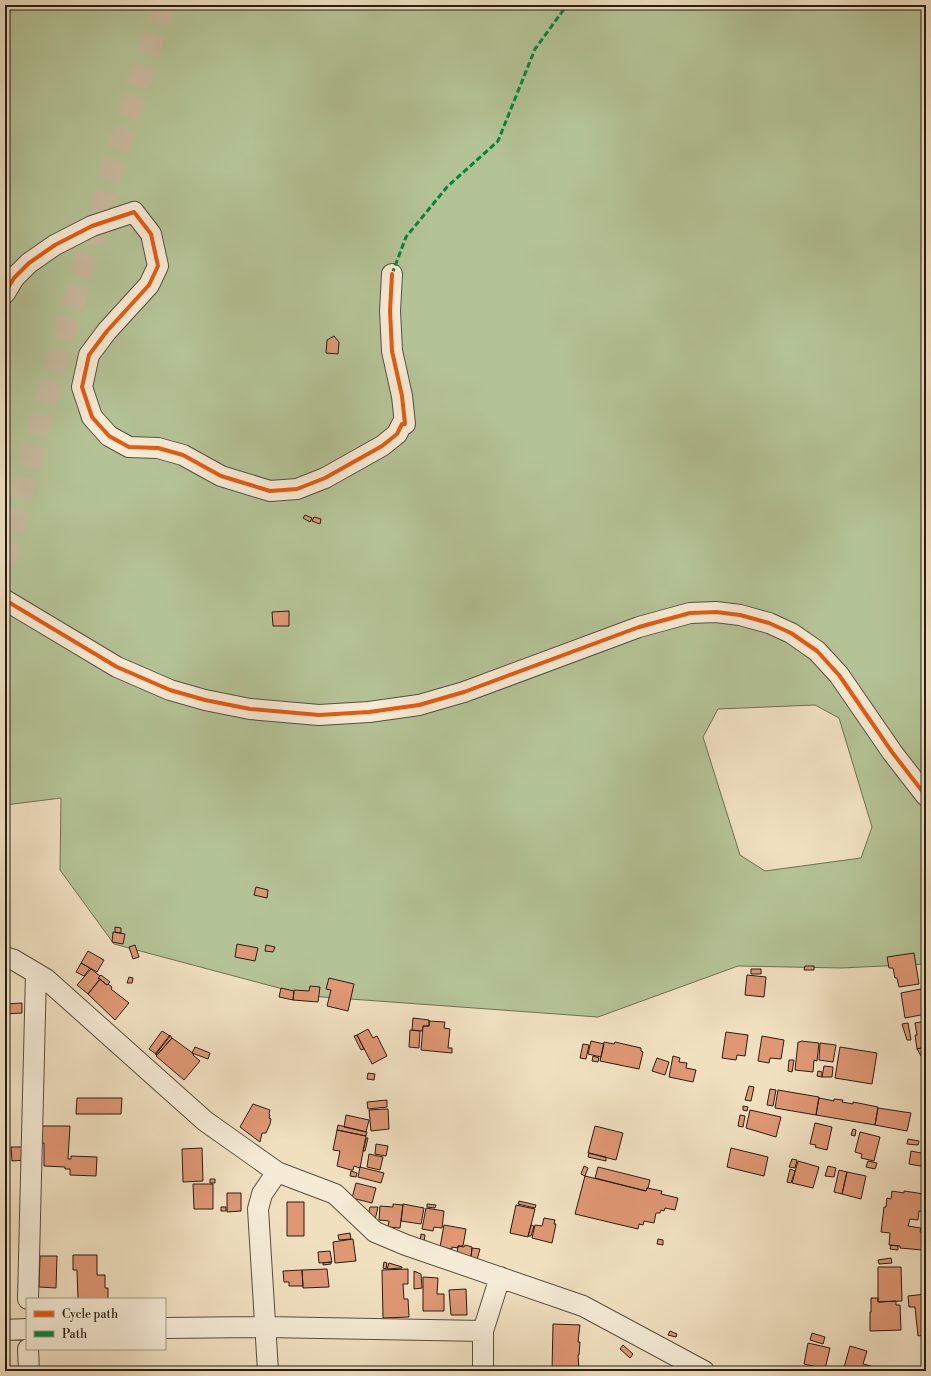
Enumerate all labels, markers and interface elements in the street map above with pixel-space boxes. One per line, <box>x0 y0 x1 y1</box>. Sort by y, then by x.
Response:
legend <box>26 1298 166 1350</box>
text: Cycle path <box>62 1307 118 1322</box>
text: Path <box>62 1327 87 1342</box>

